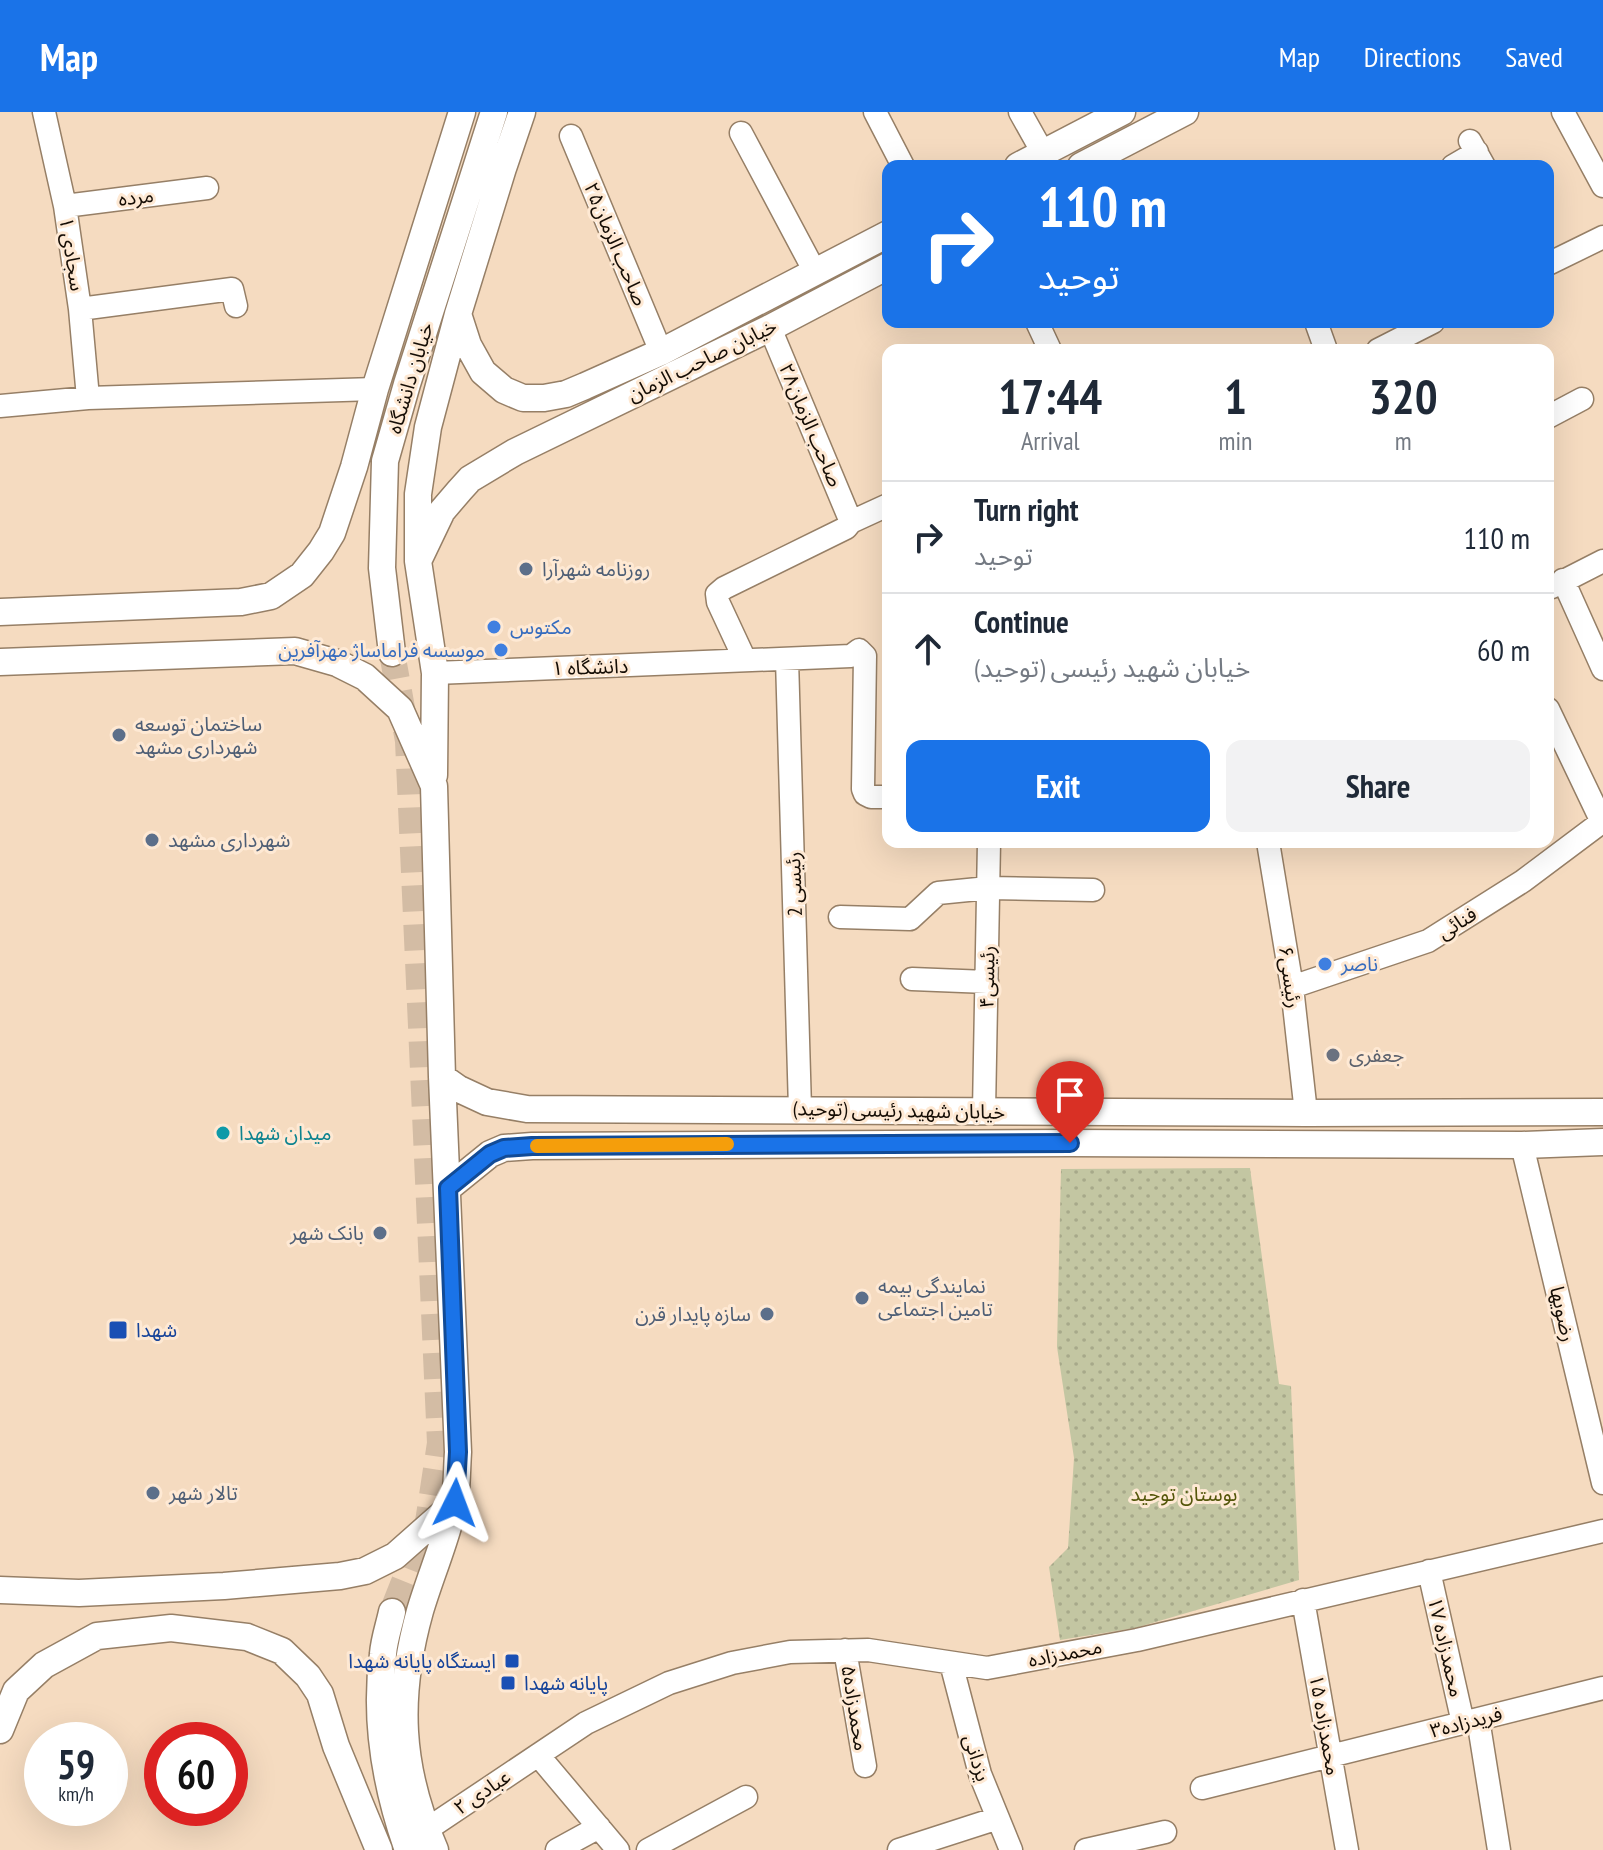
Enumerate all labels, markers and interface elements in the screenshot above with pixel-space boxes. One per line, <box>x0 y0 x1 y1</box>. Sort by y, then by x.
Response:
text: Map <box>40 32 98 81</box>
text: Map <box>1279 38 1320 75</box>
text: Directions <box>1364 38 1461 75</box>
text: Saved <box>1505 38 1563 75</box>
text: 110 m <box>1038 170 1167 242</box>
street label: صاحب الزمان۲۵ <box>578 178 654 310</box>
street label: مرده <box>117 182 155 212</box>
icon: right <box>906 192 1010 296</box>
street label: سجادی ۱ <box>53 215 91 293</box>
text: توحید <box>1038 252 1120 299</box>
street label: خیابان صاحب الزمان <box>623 313 781 407</box>
street label: خیابان دانشگاه <box>381 319 439 437</box>
street label: صاحب الزمان۲۸ <box>773 359 849 491</box>
text: 17:44 <box>998 365 1102 427</box>
text: 1 <box>1224 365 1247 427</box>
text: 320 <box>1369 365 1438 427</box>
text: Arrival <box>1021 424 1080 457</box>
text: min <box>1218 424 1252 457</box>
text: m <box>1395 424 1412 457</box>
text: Turn right <box>974 490 1078 529</box>
icon: right <box>906 515 950 559</box>
text: 110 m <box>1464 518 1530 557</box>
text: توحید <box>974 539 1033 572</box>
place label: روزنامه شهرآرا <box>542 556 650 582</box>
marker: روزنامه شهرآرا <box>517 560 535 578</box>
text: Continue <box>974 602 1069 641</box>
place label: مکتوس <box>510 614 572 640</box>
marker: مکتوس <box>485 618 503 636</box>
icon: ahead <box>906 627 950 671</box>
text: 60 m <box>1477 630 1530 669</box>
place label: موسسه فراماساژ مهرآفرین <box>278 637 485 663</box>
marker: موسسه فراماساژ مهرآفرین <box>492 641 510 659</box>
text: خیابان شهید رئیسی (توحید) <box>974 651 1250 684</box>
street label: دانشگاه ۱ <box>551 653 629 681</box>
place label: ساختمان توسعه شهرداری مشهد <box>135 711 262 760</box>
marker: ساختمان توسعه شهرداری مشهد <box>110 726 128 744</box>
button: Exit <box>906 740 1210 832</box>
button: Share <box>1226 740 1530 832</box>
place label: شهرداری مشهد <box>168 827 291 853</box>
marker: شهرداری مشهد <box>143 831 161 849</box>
street label: رئیسی 2 <box>780 851 808 917</box>
street label: فنائی <box>1432 901 1482 945</box>
street label: رئیسی۶ <box>1273 944 1307 1010</box>
street label: رئیسی۴ <box>973 945 1001 1009</box>
place label: ناصر <box>1340 951 1378 977</box>
marker: ناصر <box>1316 955 1334 973</box>
place label: جعفری <box>1349 1042 1404 1068</box>
marker: جعفری <box>1324 1046 1342 1064</box>
pin <box>1036 1061 1104 1143</box>
icon: arrive <box>1048 1073 1092 1117</box>
street label: خیابان شهید رئیسی (توحید) <box>793 1095 1005 1125</box>
place label: میدان شهدا <box>239 1120 332 1146</box>
marker: میدان شهدا <box>214 1124 232 1142</box>
place label: بانک شهر <box>289 1220 364 1246</box>
marker: بانک شهر <box>371 1224 389 1242</box>
place label: نمایندگی بیمه تامین اجتماعی <box>878 1273 993 1322</box>
street label: رضویها <box>1544 1284 1582 1344</box>
marker: نمایندگی بیمه تامین اجتماعی <box>853 1289 871 1307</box>
place label: سازه پایدار قرن <box>635 1301 751 1327</box>
marker: سازه پایدار قرن <box>758 1305 776 1323</box>
place label: شهدا <box>136 1317 177 1343</box>
marker: شهدا <box>107 1319 129 1341</box>
position arrow <box>413 1461 497 1545</box>
place label: تالار شهر <box>168 1480 238 1506</box>
park label: بوستان توحید <box>1130 1481 1238 1507</box>
marker: تالار شهر <box>144 1484 162 1502</box>
street label: محمدزاده ۱۷ <box>1422 1594 1470 1700</box>
street label: محمدزاده <box>1026 1633 1104 1673</box>
place label: ایستگاه پایانه شهدا <box>348 1648 496 1674</box>
marker: ایستگاه پایانه شهدا <box>503 1652 521 1670</box>
street label: محمدزاده۵ <box>835 1663 875 1753</box>
place label: پایانه شهدا <box>524 1670 608 1696</box>
street label: محمدزاده ۱۵ <box>1303 1673 1347 1777</box>
marker: پایانه شهدا <box>499 1674 517 1692</box>
street label: فریدزاده۳ <box>1427 1700 1505 1744</box>
speed limit sign: 60 <box>144 1722 248 1826</box>
street label: یزدانی <box>958 1731 996 1785</box>
text: 59 <box>57 1738 95 1790</box>
street label: عبادی ۲ <box>449 1764 515 1820</box>
text: km/h <box>58 1781 94 1807</box>

